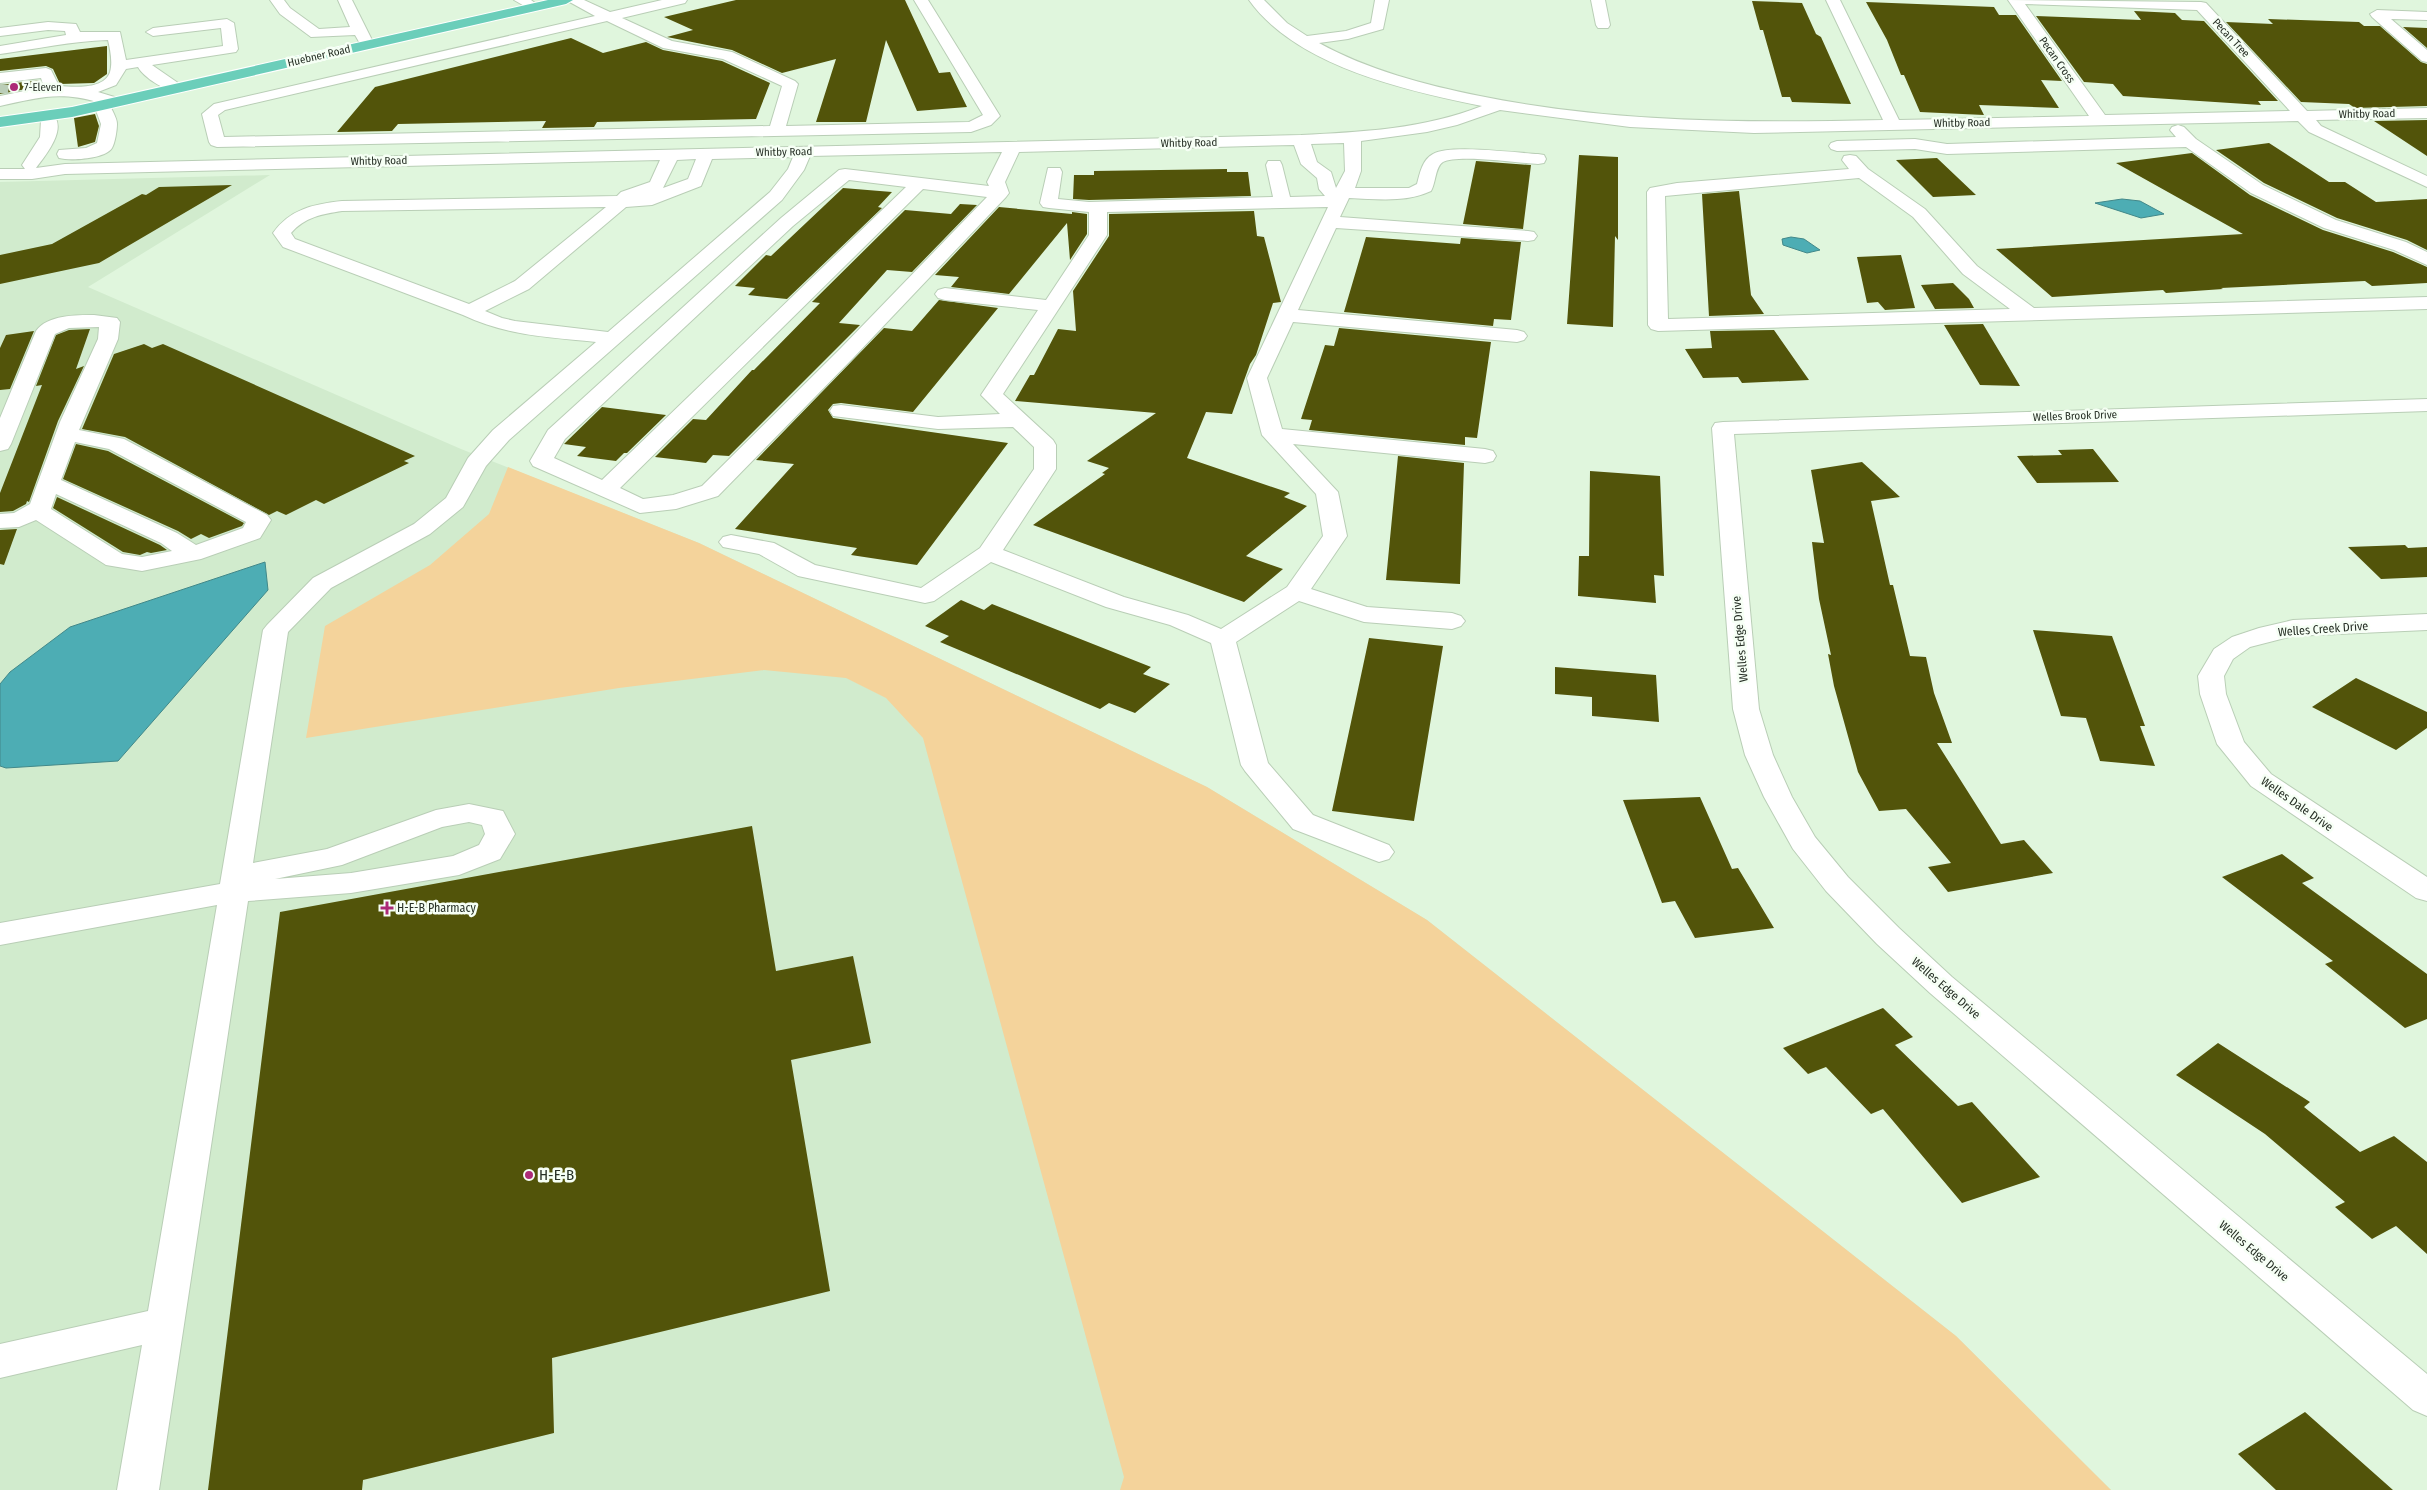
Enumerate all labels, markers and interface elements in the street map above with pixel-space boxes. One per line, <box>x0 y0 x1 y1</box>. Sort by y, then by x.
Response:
street label: Pecan Tree <box>2210 16 2252 60</box>
street label: Pecan Cross <box>2036 34 2078 86</box>
street label: Huebner Road <box>286 42 352 70</box>
marker: 7-Eleven <box>8 81 20 93</box>
place label: 7-Eleven <box>24 81 62 94</box>
street label: Whitby Road <box>2339 107 2395 121</box>
street label: Whitby Road <box>1934 116 1990 130</box>
street label: Whitby Road <box>1161 136 1217 150</box>
street label: Whitby Road <box>756 145 812 159</box>
street label: Whitby Road <box>351 154 407 168</box>
street label: Welles Brook Drive <box>2033 408 2117 424</box>
street label: Welles Edge Drive <box>1729 595 1751 683</box>
street label: Welles Creek Drive <box>2277 619 2369 639</box>
street label: Welles Dale Drive <box>2258 774 2336 834</box>
place label: H-E-B Pharmacy <box>397 901 477 915</box>
marker: H-E-B Pharmacy <box>381 902 393 914</box>
street label: Welles Edge Drive <box>1909 954 1983 1022</box>
place label: H-E-B <box>539 1166 574 1184</box>
marker: H-E-B <box>523 1169 535 1181</box>
street label: Welles Edge Drive <box>2216 1218 2292 1284</box>

